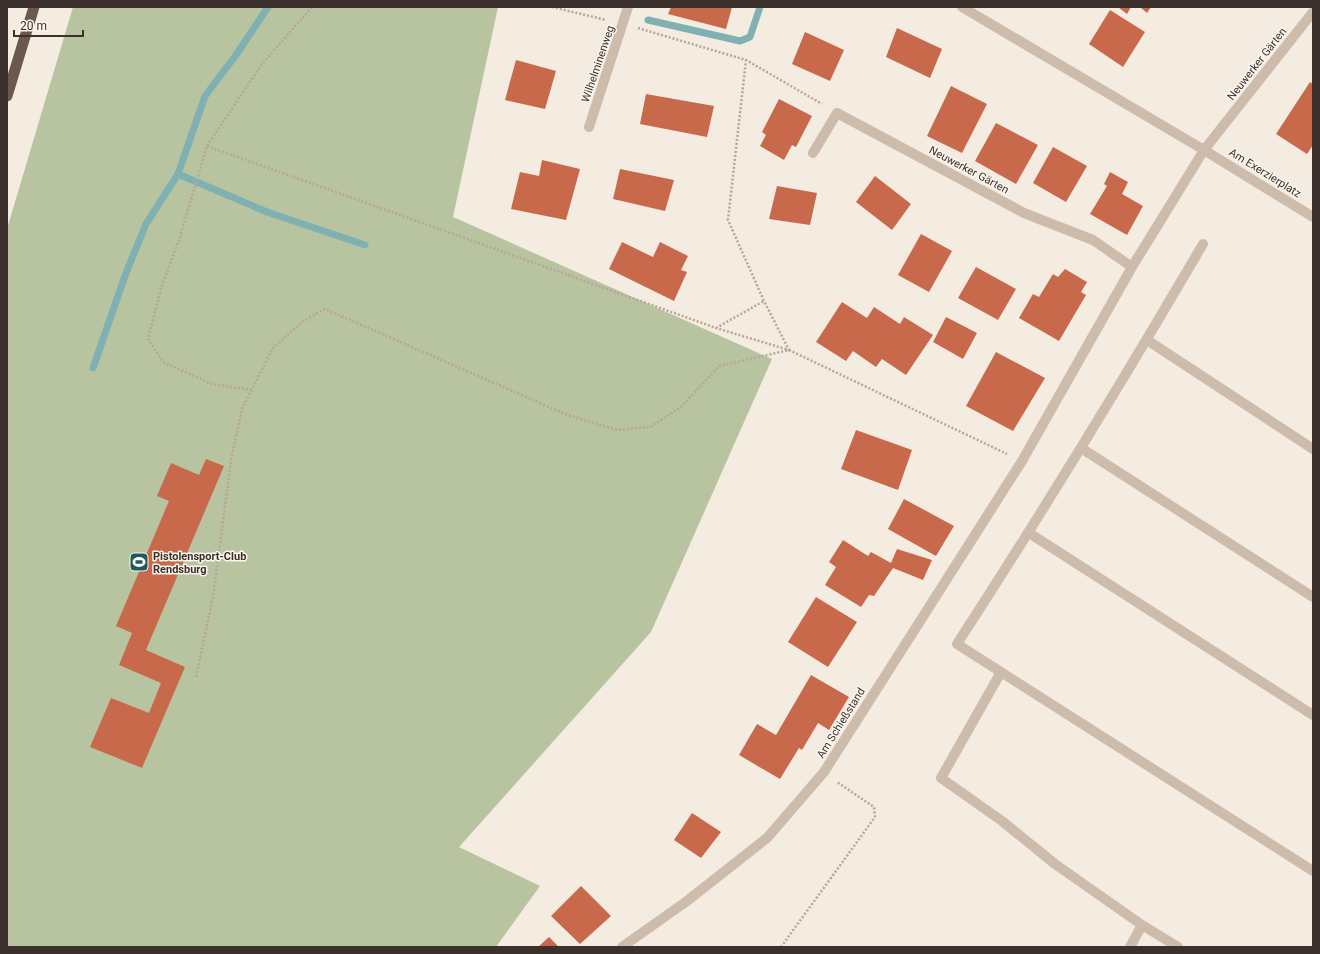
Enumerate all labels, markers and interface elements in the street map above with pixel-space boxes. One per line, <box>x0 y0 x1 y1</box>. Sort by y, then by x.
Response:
scale bar <box>14 12 83 38</box>
text: 20 m <box>20 19 47 33</box>
street label: Wilhelminenweg <box>579 24 617 104</box>
street label: Neuwerker Gärten <box>1225 25 1289 103</box>
street label: Neuwerker Gärten <box>927 144 1011 196</box>
street label: Am Exerzierplatz <box>1227 146 1304 201</box>
place label: Pistolensport-Club Rendsburg <box>153 550 246 576</box>
sports icon: Pistolensport-Club Rendsburg <box>128 551 150 573</box>
street label: Am Schießstand <box>814 685 868 761</box>

